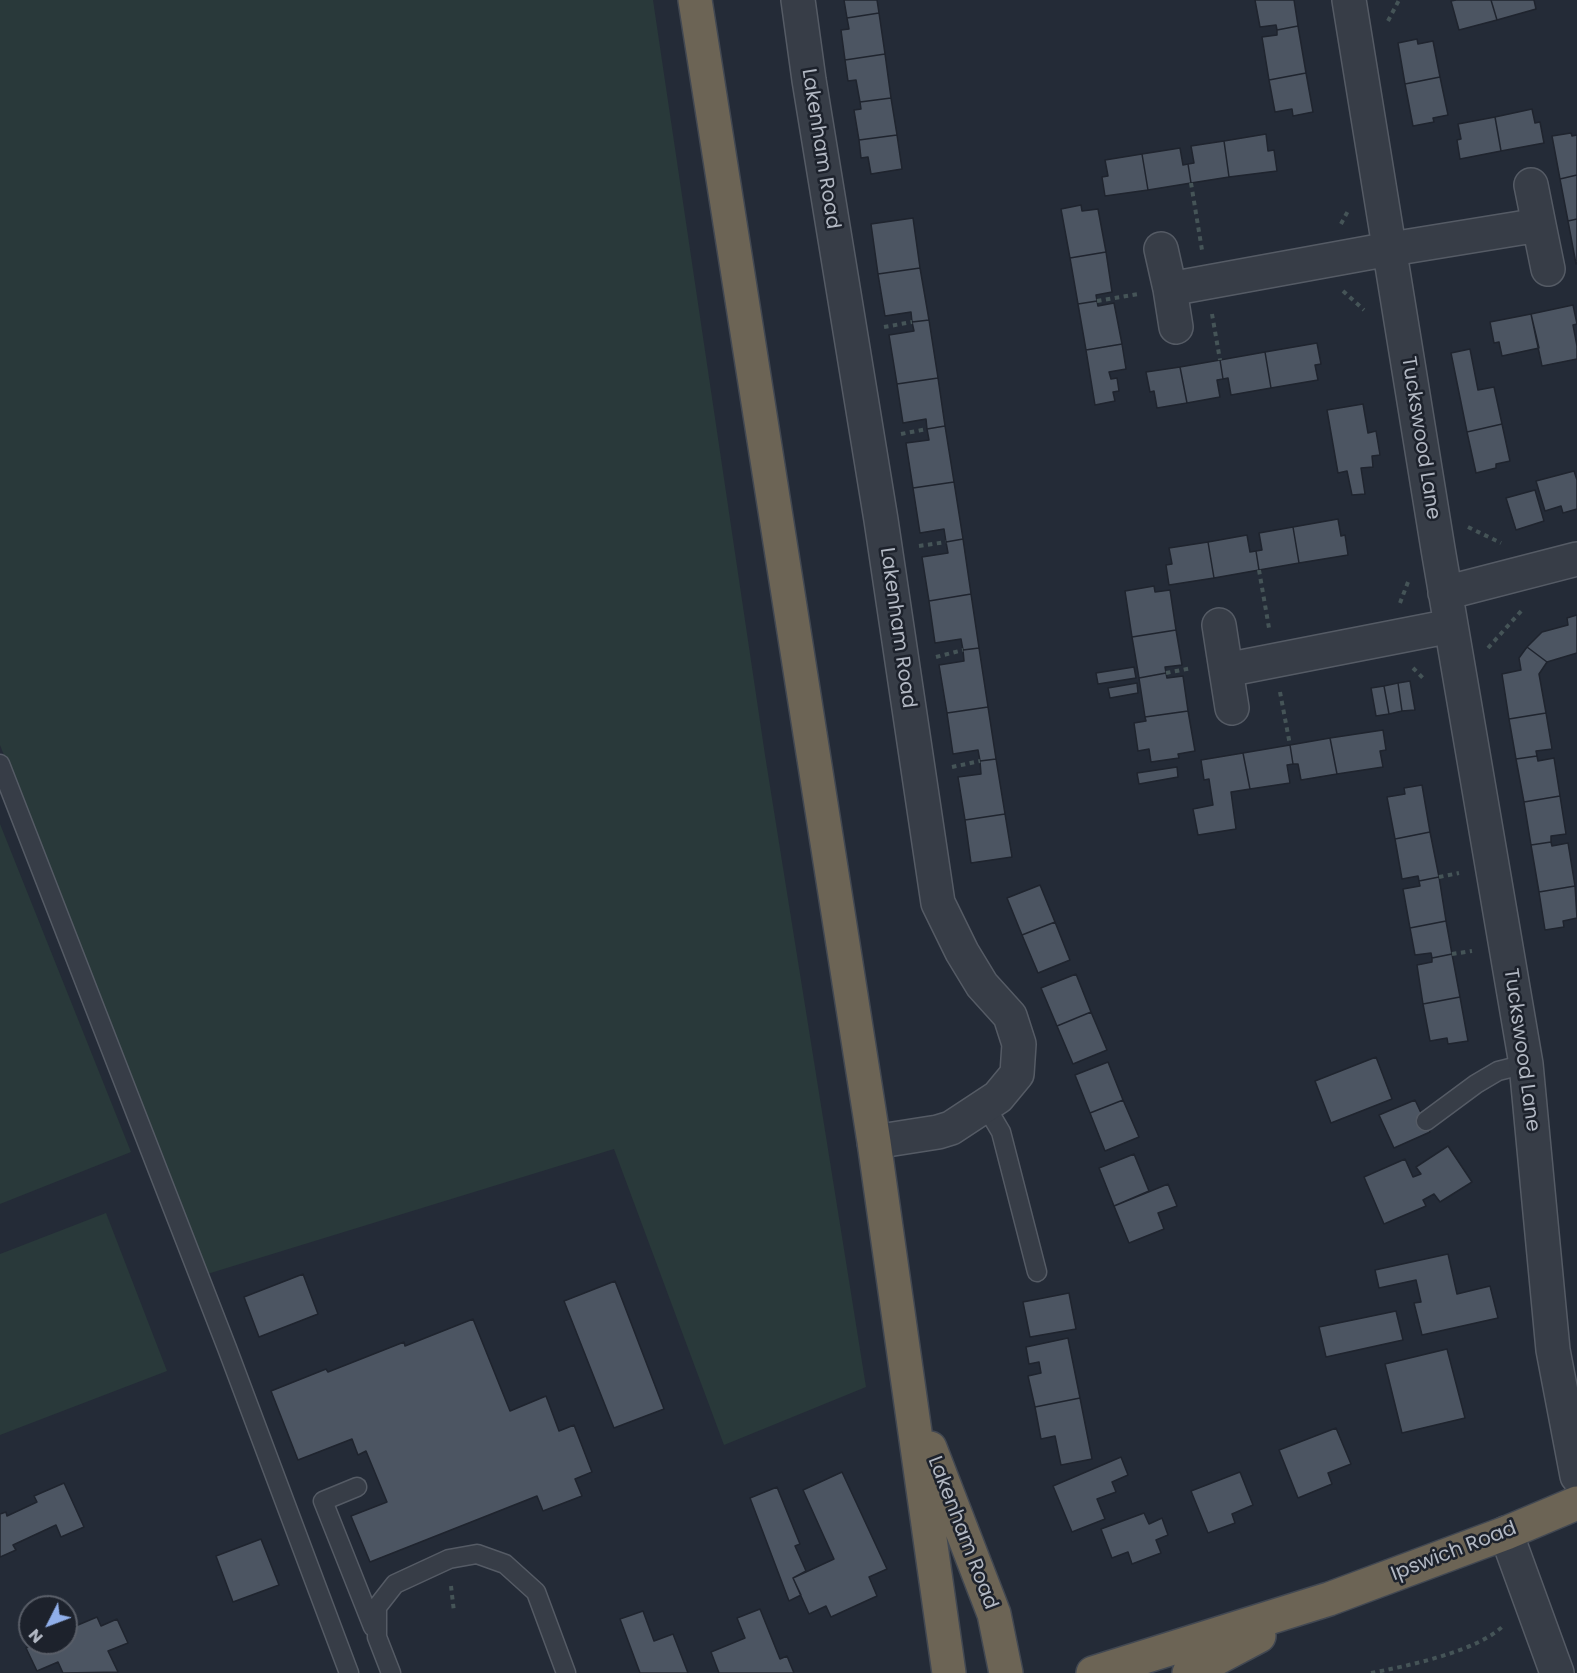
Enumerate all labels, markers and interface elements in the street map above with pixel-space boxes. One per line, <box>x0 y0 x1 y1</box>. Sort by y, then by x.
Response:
street label: Lakenham Road <box>795 67 845 231</box>
street label: Tuckswood Lane <box>1395 355 1445 521</box>
street label: Lakenham Road <box>874 546 920 710</box>
street label: Tuckswood Lane <box>1498 967 1544 1133</box>
street label: Lakenham Road <box>922 1453 1002 1613</box>
street label: Ipswich Road <box>1388 1517 1520 1587</box>
north arrow <box>18 1595 78 1655</box>
text: N <box>23 1624 48 1648</box>

